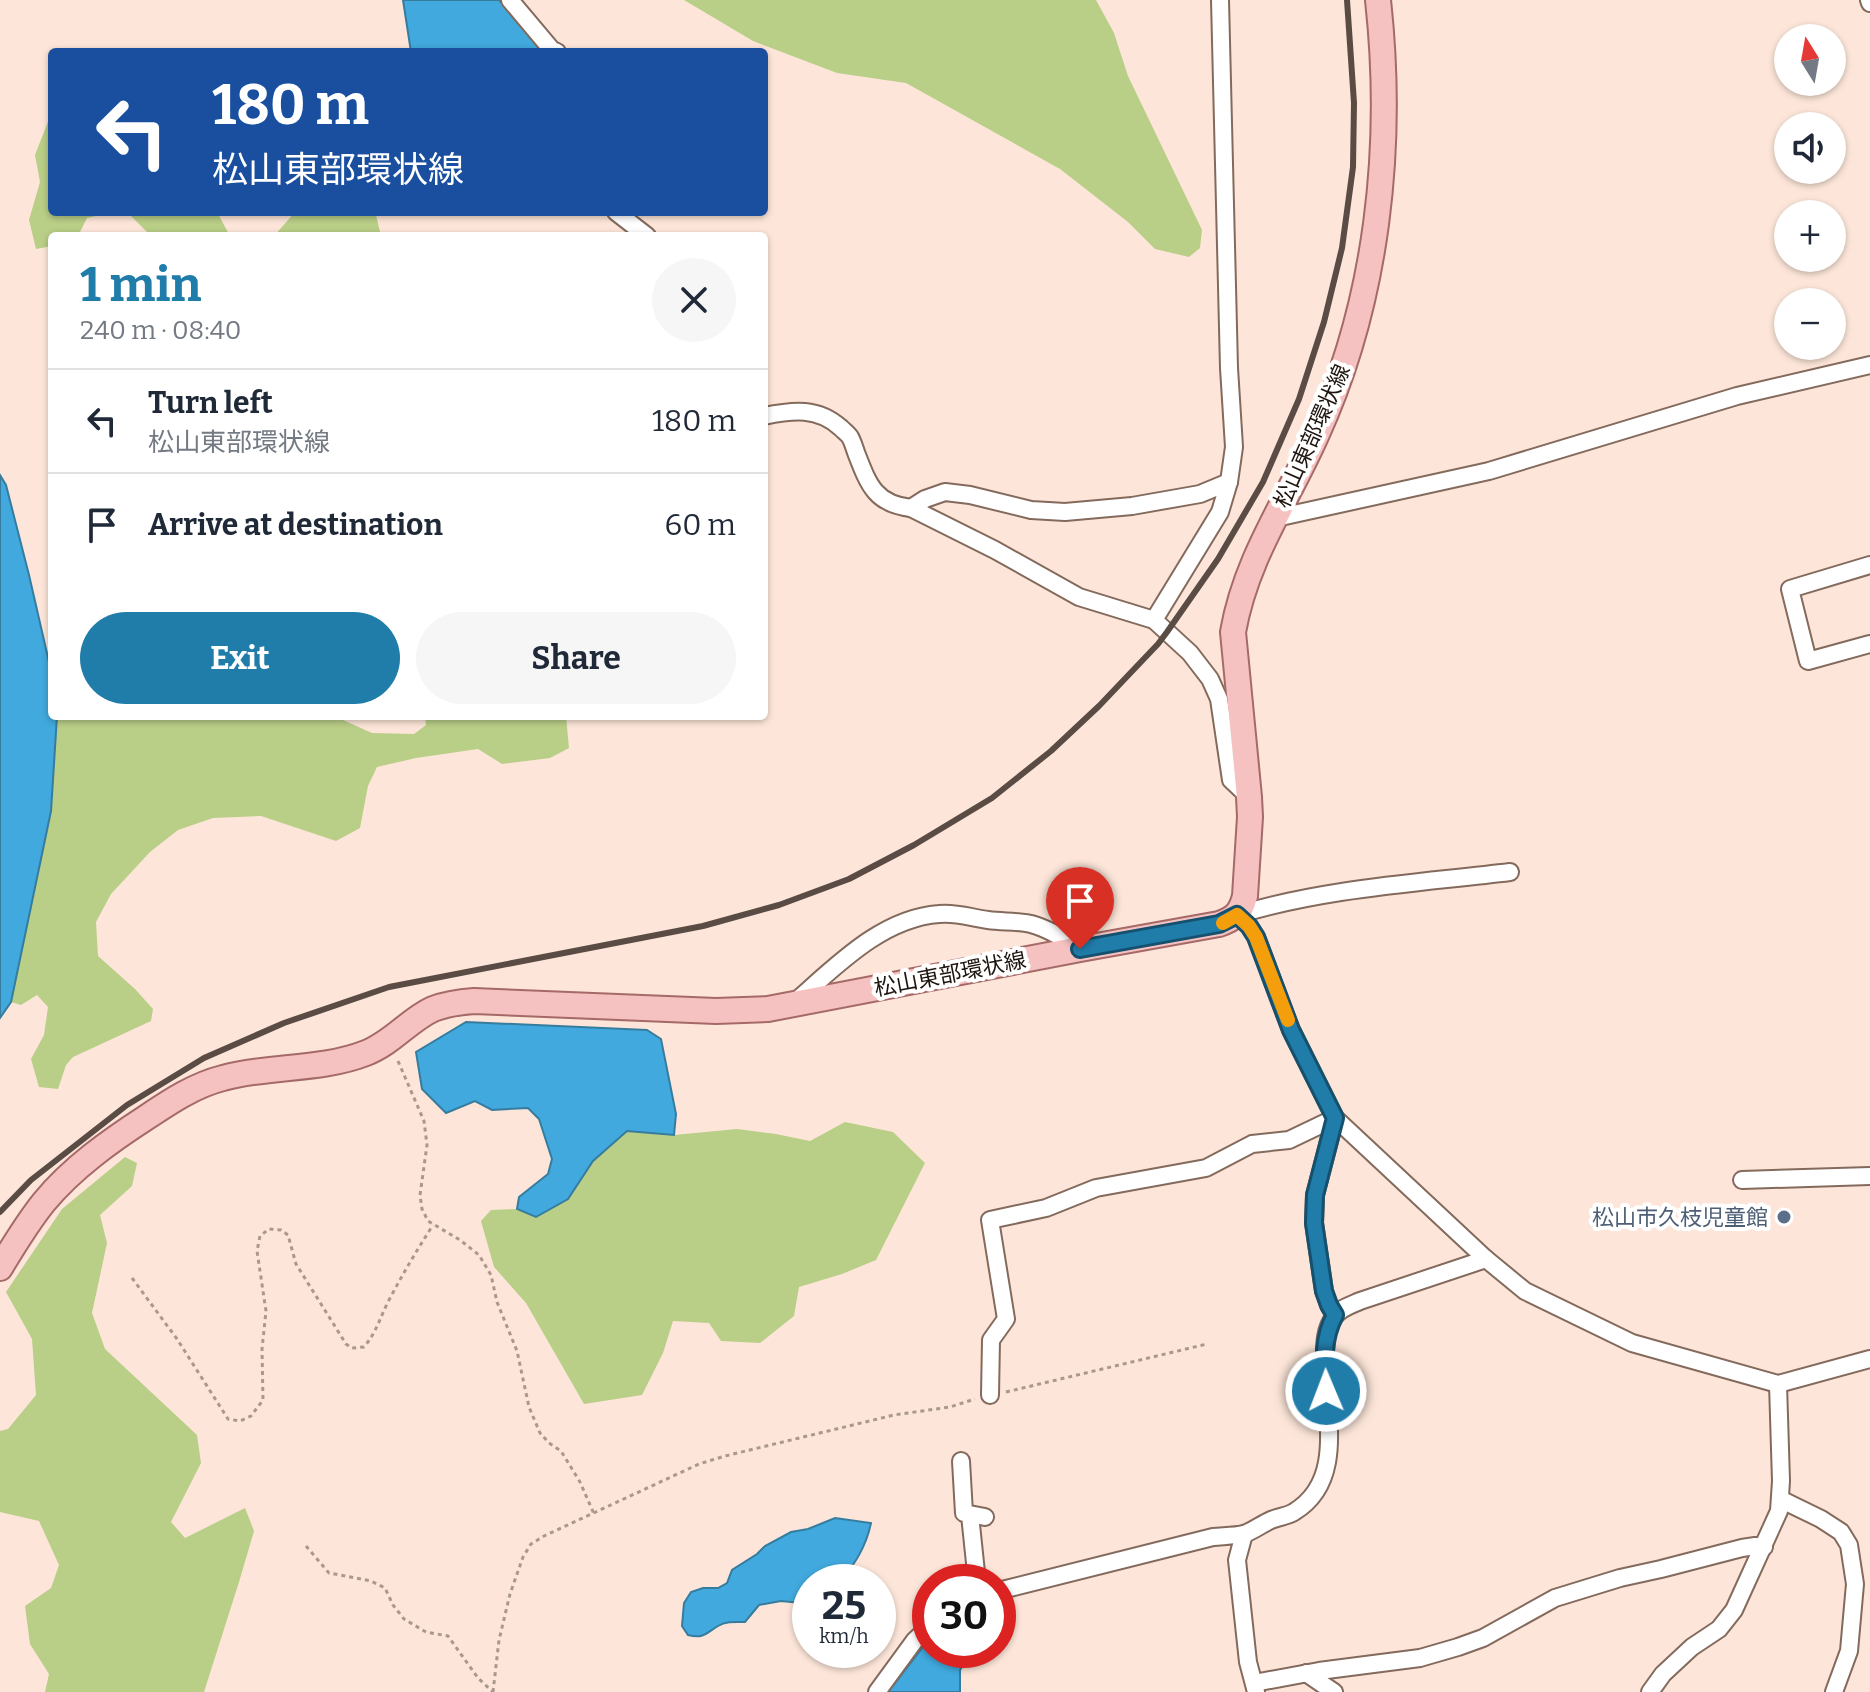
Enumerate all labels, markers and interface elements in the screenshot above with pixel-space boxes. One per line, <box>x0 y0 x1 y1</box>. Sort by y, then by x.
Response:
north arrow <box>1774 24 1846 96</box>
map controls <box>1774 24 1846 360</box>
text: 180 m <box>212 72 369 139</box>
icon: left <box>80 80 184 184</box>
button: sound <box>1774 112 1846 184</box>
text: 松山東部環状線 <box>212 148 464 192</box>
button: + <box>1774 200 1846 272</box>
text: 1 min <box>80 256 201 314</box>
button: close <box>652 258 736 342</box>
button: − <box>1774 288 1846 360</box>
text: 240 m · 08:40 <box>80 315 242 346</box>
street label: 松山東部環状線 <box>1268 360 1356 512</box>
text: Turn left <box>148 385 273 421</box>
icon: left <box>80 399 124 443</box>
text: 180 m <box>652 403 736 439</box>
text: 松山東部環状線 <box>148 427 330 458</box>
icon: arrive <box>80 503 124 547</box>
text: Arrive at destination <box>148 507 443 543</box>
text: 60 m <box>665 507 736 543</box>
button: Exit <box>80 612 400 704</box>
button: Share <box>416 612 736 704</box>
pin <box>1046 867 1114 949</box>
icon: arrive <box>1058 879 1102 923</box>
street label: 松山東部環状線 <box>872 946 1028 1002</box>
place label: 松山市久枝児童館 <box>1592 1204 1768 1231</box>
marker: 松山市久枝児童館 <box>1775 1208 1793 1226</box>
position arrow <box>1284 1349 1368 1433</box>
speed limit sign: 30 <box>912 1564 1016 1668</box>
text: 25 <box>822 1582 866 1630</box>
text: km/h <box>819 1624 869 1648</box>

